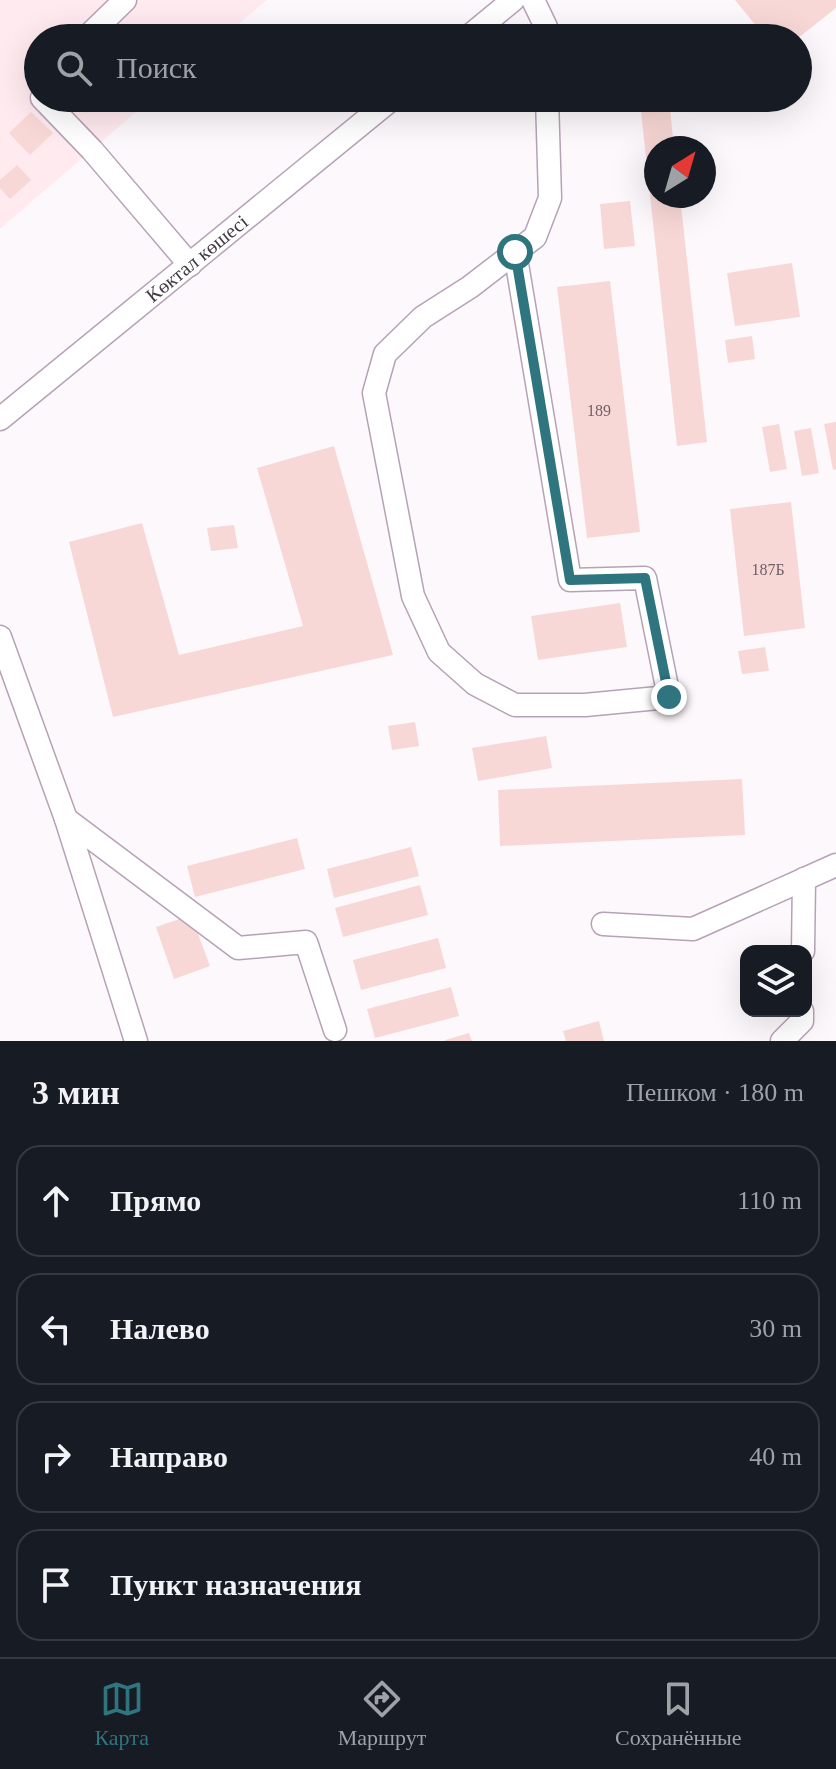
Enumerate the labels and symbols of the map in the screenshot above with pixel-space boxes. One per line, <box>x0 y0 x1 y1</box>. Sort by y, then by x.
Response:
north arrow <box>644 136 716 208</box>
street label: Көктал көшесі <box>141 210 252 306</box>
route start <box>497 234 533 270</box>
house number: 189 <box>587 402 611 419</box>
house number: 187Б <box>751 561 785 578</box>
route end <box>651 679 687 715</box>

